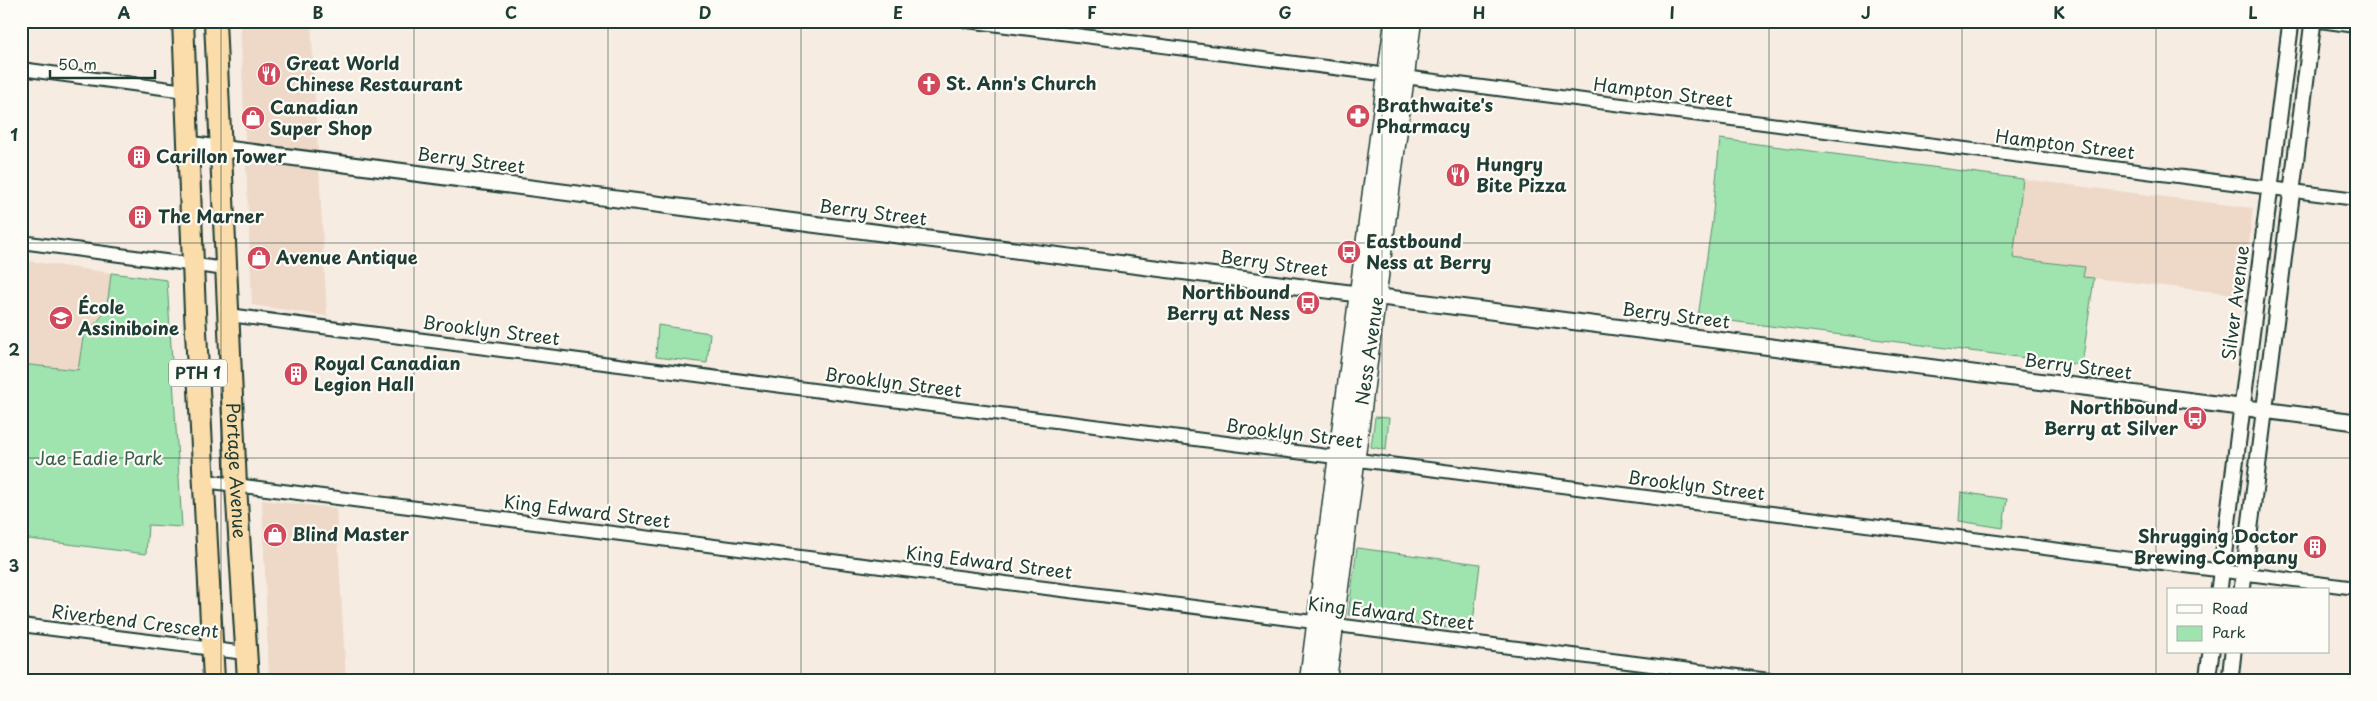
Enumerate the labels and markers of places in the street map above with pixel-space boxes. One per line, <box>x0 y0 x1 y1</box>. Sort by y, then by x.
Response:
place label: Great World Chinese Restaurant <box>286 49 463 97</box>
restaurant icon: Great World Chinese Restaurant <box>256 61 282 87</box>
place label: St. Ann's Church <box>946 69 1097 96</box>
church icon: St. Ann's Church <box>916 71 942 97</box>
place label: Brathwaite's Pharmacy <box>1376 91 1493 139</box>
place label: Canadian Super Shop <box>270 93 372 141</box>
pharmacy icon: Brathwaite's Pharmacy <box>1345 103 1371 129</box>
shop icon: Canadian Super Shop <box>240 105 266 131</box>
place label: Carillon Tower <box>156 142 287 169</box>
building icon: Carillon Tower <box>126 144 152 170</box>
place label: Hungry Bite Pizza <box>1476 150 1567 198</box>
restaurant icon: Hungry Bite Pizza <box>1445 162 1471 188</box>
place label: The Marner <box>158 202 265 229</box>
building icon: The Marner <box>127 204 153 230</box>
place label: Eastbound Ness at Berry <box>1366 227 1491 275</box>
bus stop icon: Eastbound Ness at Berry <box>1336 239 1362 265</box>
place label: Avenue Antique <box>275 243 418 270</box>
shop icon: Avenue Antique <box>246 245 272 271</box>
place label: Northbound Berry at Ness <box>1166 278 1290 326</box>
bus stop icon: Northbound Berry at Ness <box>1295 290 1321 316</box>
place label: École Assiniboine <box>77 293 179 341</box>
school or university icon: École Assiniboine <box>48 305 74 331</box>
place label: Royal Canadian Legion Hall <box>314 349 461 397</box>
building icon: Royal Canadian Legion Hall <box>283 361 309 387</box>
place label: Northbound Berry at Silver <box>2044 393 2179 441</box>
bus stop icon: Northbound Berry at Silver <box>2182 405 2208 431</box>
place label: Blind Master <box>292 520 410 547</box>
shop icon: Blind Master <box>262 522 288 548</box>
place label: Shrugging Doctor Brewing Company <box>2134 522 2299 570</box>
building icon: Shrugging Doctor Brewing Company <box>2302 534 2328 560</box>

